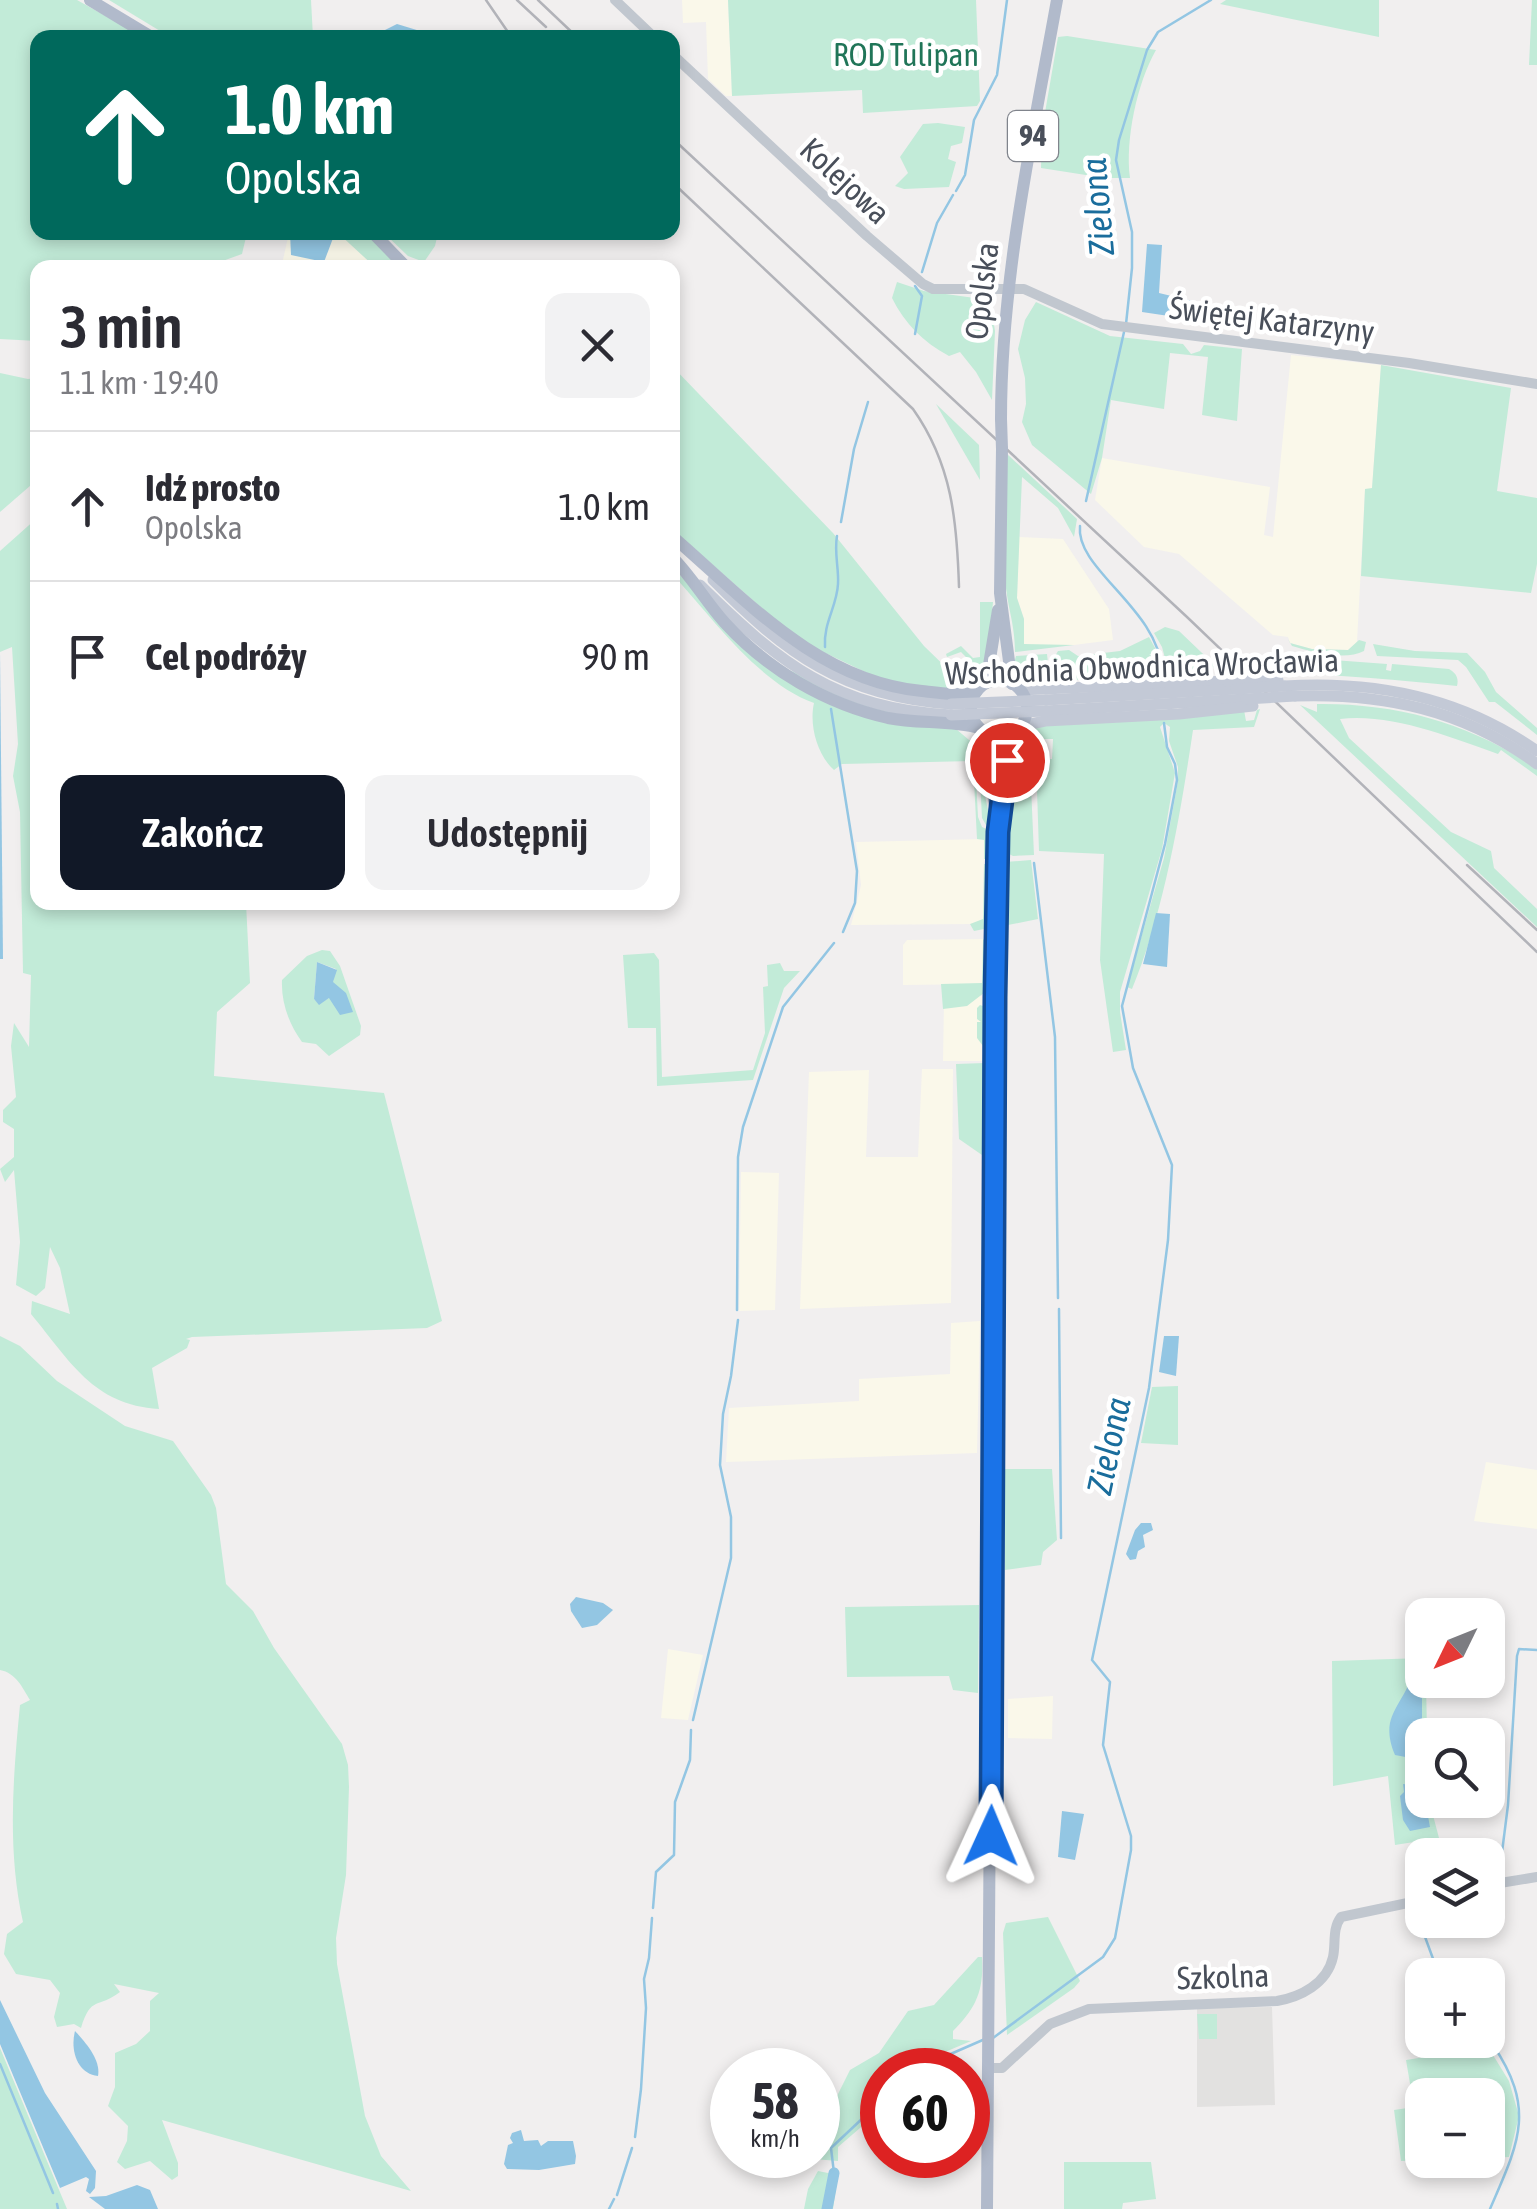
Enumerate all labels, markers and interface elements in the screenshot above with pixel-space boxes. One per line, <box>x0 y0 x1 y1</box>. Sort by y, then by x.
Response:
park label: ROD Tulipan <box>833 36 979 73</box>
text: 1.0 km <box>225 69 394 149</box>
icon: ahead <box>60 70 190 200</box>
road number: 94 <box>1008 111 1058 161</box>
street label: Kolejowa <box>793 130 898 231</box>
text: Opolska <box>225 152 362 204</box>
water label: Zielona <box>1073 156 1121 258</box>
street label: Opolska <box>957 240 1006 342</box>
street label: Świętej Katarzyny <box>1167 289 1377 350</box>
text: 3 min <box>60 292 183 361</box>
button: close <box>545 293 650 398</box>
text: 1.1 km · 19:40 <box>60 364 219 401</box>
text: Idź prosto <box>145 466 281 509</box>
icon: ahead <box>60 479 115 534</box>
text: 1.0 km <box>558 485 650 528</box>
text: Opolska <box>145 509 243 546</box>
icon: arrive <box>60 629 115 684</box>
text: Cel podróży <box>145 635 307 678</box>
text: 90 m <box>582 635 650 678</box>
street label: Wschodnia Obwodnica Wrocławia <box>944 641 1340 692</box>
pin <box>965 718 1050 803</box>
icon: arrive <box>980 733 1035 788</box>
button: Zakończ <box>60 775 345 890</box>
button: Udostępnij <box>365 775 650 890</box>
water label: Zielona <box>1078 1394 1138 1498</box>
north arrow <box>1405 1598 1505 1698</box>
map controls <box>1405 1598 1505 2178</box>
button: search <box>1405 1718 1505 1818</box>
position arrow <box>939 1784 1043 1888</box>
button: layers <box>1405 1838 1505 1938</box>
street label: Szkolna <box>1176 1956 1270 1997</box>
button: + <box>1405 1958 1505 2058</box>
speed limit sign: 60 <box>860 2048 990 2178</box>
text: 58 <box>751 2072 798 2130</box>
button: − <box>1405 2078 1505 2178</box>
text: km/h <box>750 2124 800 2152</box>

